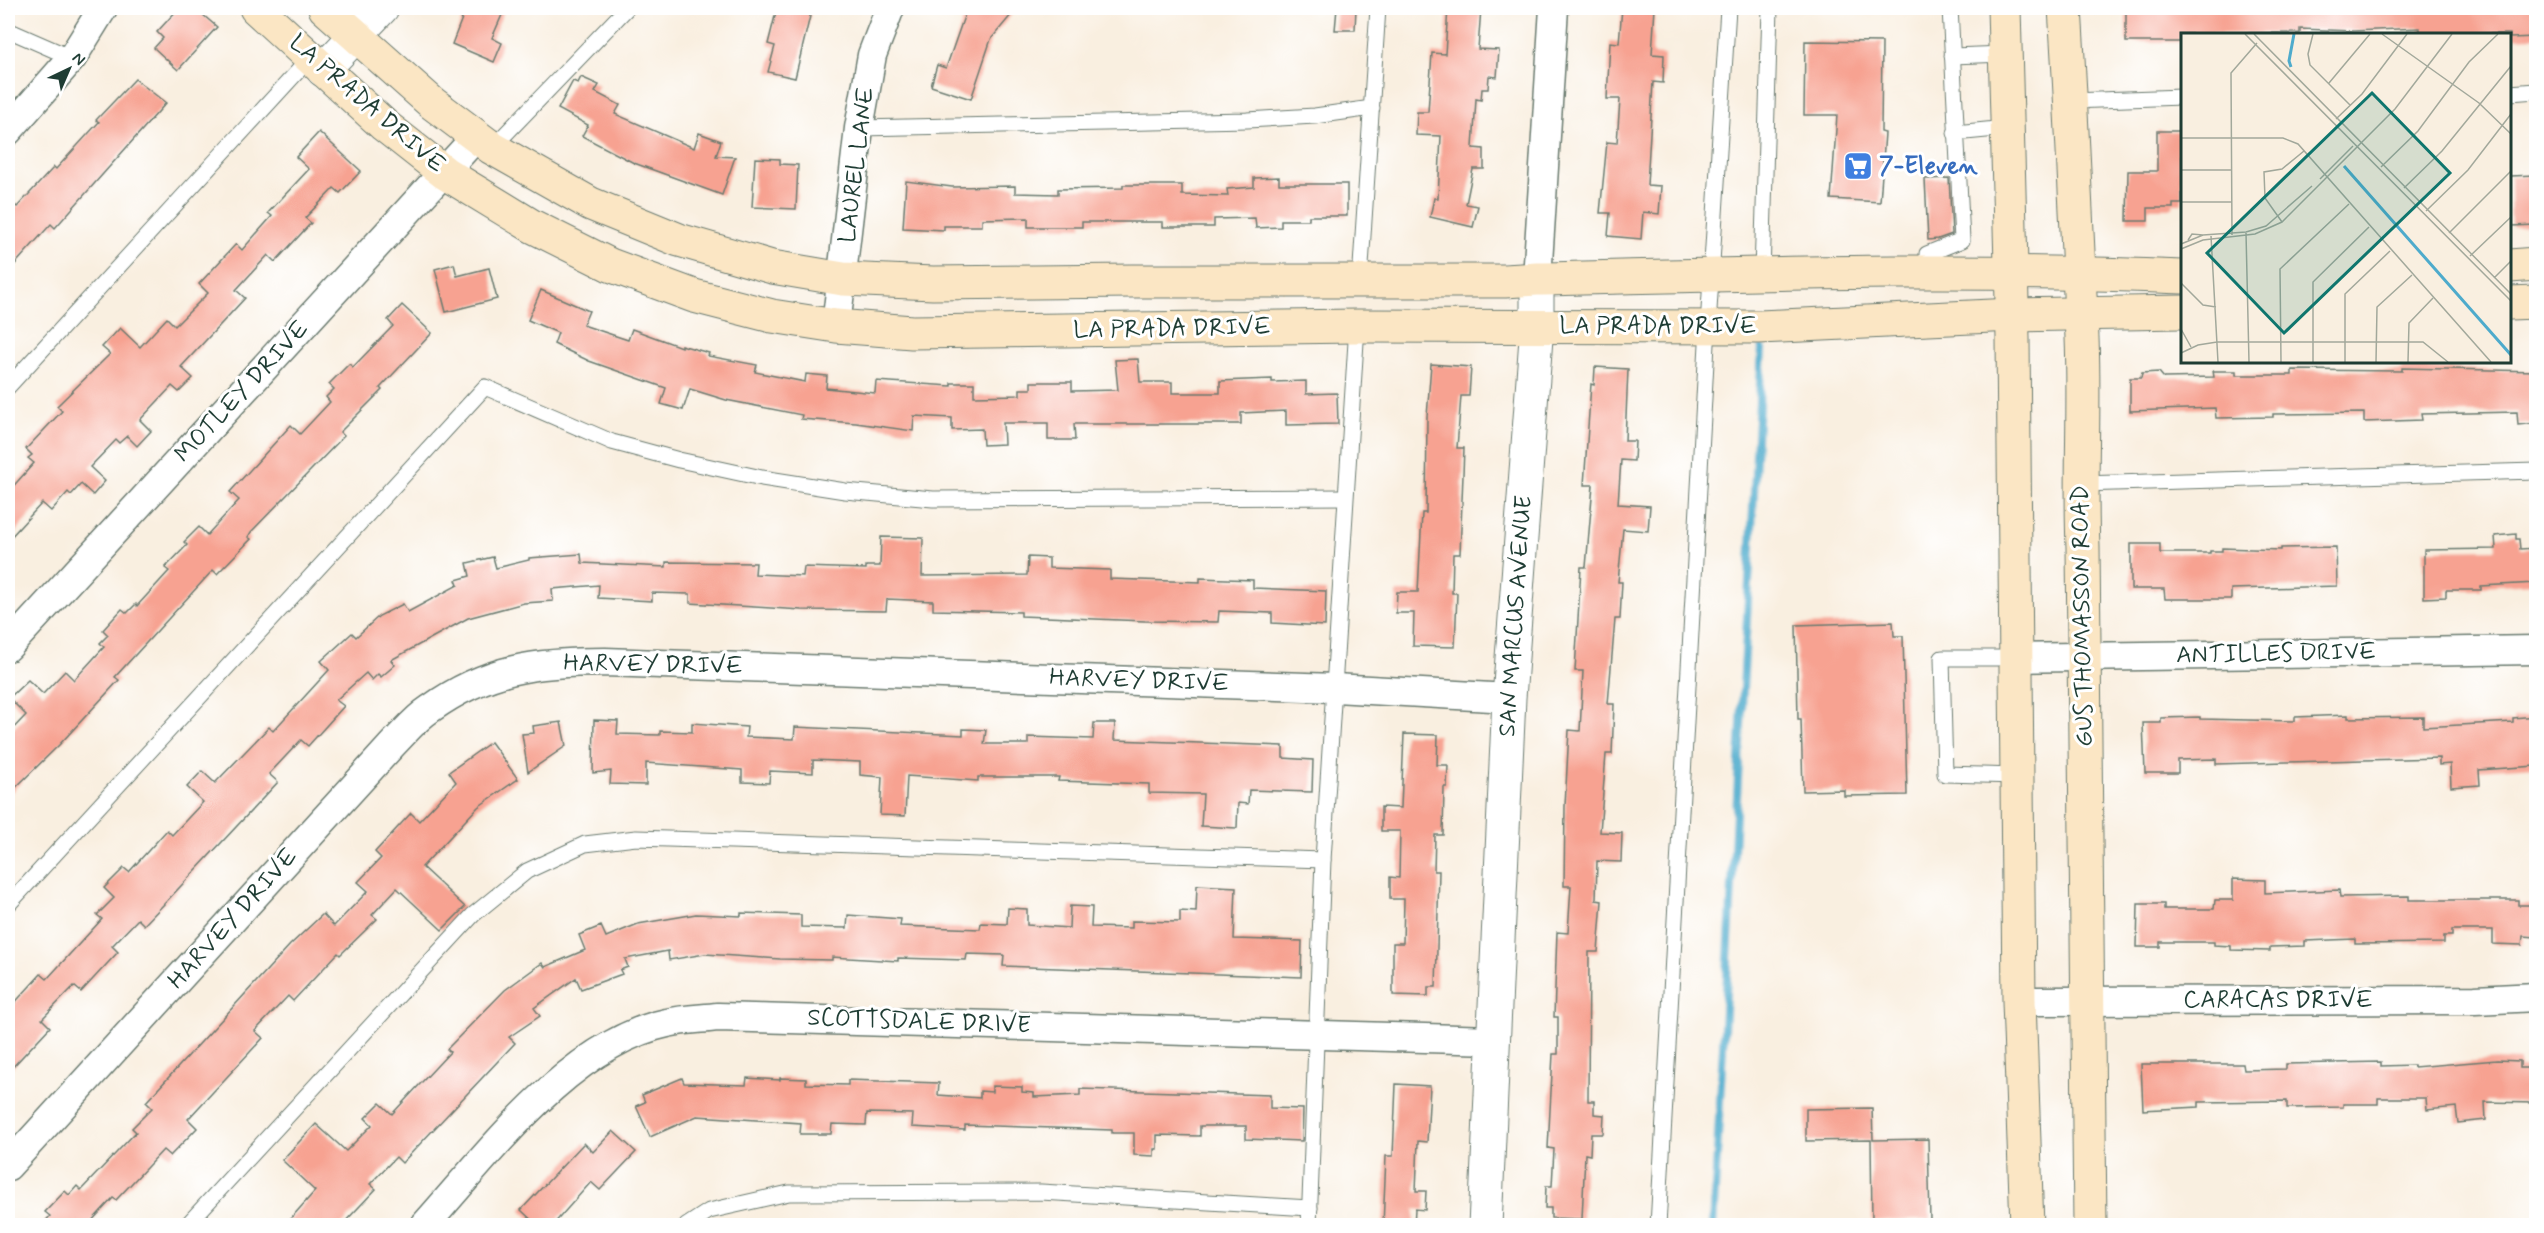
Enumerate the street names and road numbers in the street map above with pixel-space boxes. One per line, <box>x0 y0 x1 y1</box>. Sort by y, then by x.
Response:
street label: LA PRADA DRIVE <box>282 28 452 180</box>
street label: LAUREL LANE <box>832 85 882 245</box>
street label: LA PRADA DRIVE <box>1559 311 1757 342</box>
street label: LA PRADA DRIVE <box>1073 312 1271 346</box>
street label: MOTLEY DRIVE <box>168 314 316 470</box>
street label: GUS THOMASSON ROAD <box>2065 485 2101 747</box>
street label: SAN MARCUS AVENUE <box>1492 494 1540 738</box>
street label: ANTILLES DRIVE <box>2176 637 2376 671</box>
street label: HARVEY DRIVE <box>563 648 743 682</box>
street label: HARVEY DRIVE <box>1049 662 1229 700</box>
street label: HARVEY DRIVE <box>161 842 305 996</box>
street label: CARACAS DRIVE <box>2183 985 2373 1016</box>
street label: SCOTTSDALE DRIVE <box>807 1003 1031 1041</box>

